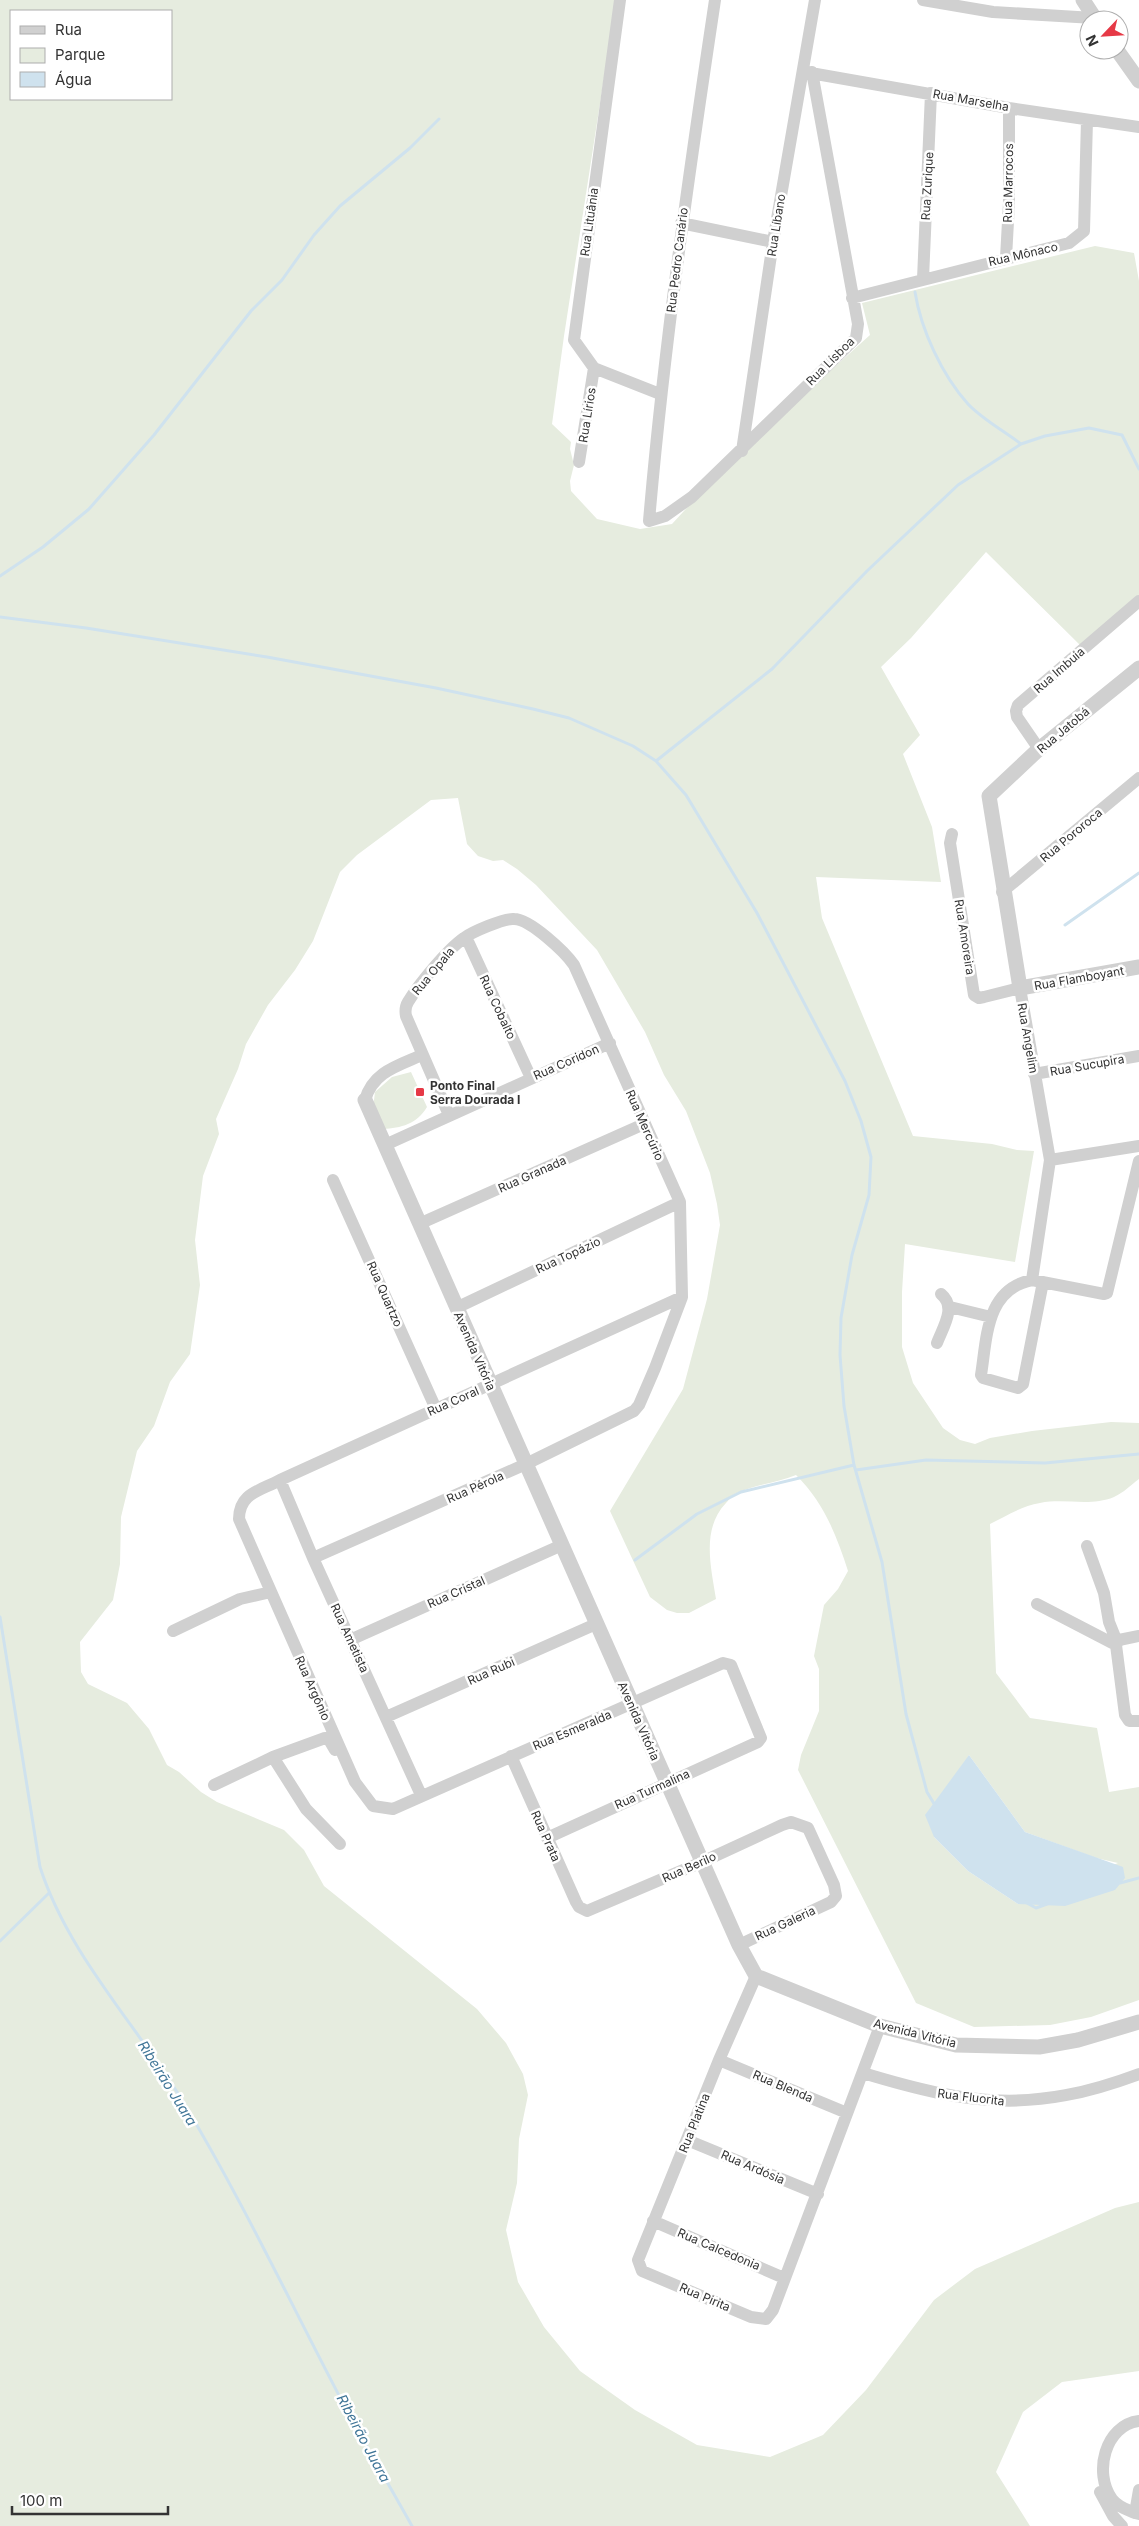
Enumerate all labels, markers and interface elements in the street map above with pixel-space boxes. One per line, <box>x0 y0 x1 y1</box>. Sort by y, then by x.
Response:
legend <box>10 10 172 100</box>
north arrow <box>1079 10 1129 60</box>
text: Rua <box>55 20 82 39</box>
text: N <box>1082 32 1102 49</box>
text: Parque <box>55 45 105 64</box>
text: Água <box>55 70 92 89</box>
street label: Rua Marselha <box>932 86 1010 114</box>
street label: Rua Marrocos <box>1000 143 1016 223</box>
street label: Rua Zurique <box>918 151 936 221</box>
street label: Rua Lituânia <box>577 187 601 257</box>
street label: Rua Líbano <box>764 193 788 257</box>
street label: Rua Pedro Canário <box>663 207 691 313</box>
street label: Rua Mônaco <box>987 239 1059 269</box>
street label: Rua Lísboa <box>803 334 857 388</box>
street label: Rua Lírios <box>575 386 599 444</box>
street label: Rua Imbuia <box>1030 644 1088 696</box>
street label: Rua Jatobá <box>1034 704 1092 756</box>
street label: Rua Pororoca <box>1037 805 1105 865</box>
street label: Rua Amoreira <box>952 898 978 976</box>
street label: Rua Opala <box>409 944 457 998</box>
street label: Rua Flamboyant <box>1033 963 1125 993</box>
street label: Rua Cobalto <box>477 972 519 1042</box>
street label: Rua Angelim <box>1014 1002 1042 1074</box>
street label: Rua Coridon <box>531 1041 601 1083</box>
street label: Rua Sucupira <box>1049 1051 1125 1079</box>
place label: Ponto Final Serra Dourada I <box>430 1078 520 1107</box>
marker: Ponto Final Serra Dourada I <box>414 1086 426 1098</box>
street label: Rua Mercúrio <box>623 1087 667 1163</box>
street label: Rua Granada <box>496 1152 568 1196</box>
street label: Rua Topázio <box>533 1233 603 1277</box>
street label: Rua Quartzo <box>364 1259 406 1329</box>
street label: Avenida Vitória <box>451 1309 499 1393</box>
street label: Rua Coral <box>425 1383 481 1419</box>
street label: Rua Pérola <box>444 1468 506 1506</box>
street label: Rua Cristal <box>425 1573 487 1611</box>
street label: Rua Ametista <box>327 1601 373 1675</box>
street label: Rua Argônio <box>292 1653 334 1723</box>
street label: Rua Rubi <box>465 1654 517 1688</box>
street label: Avenida Vitória <box>615 1679 663 1763</box>
street label: Rua Esmeralda <box>530 1707 614 1753</box>
street label: Rua Turmalina <box>612 1766 692 1812</box>
street label: Rua Prata <box>528 1808 564 1864</box>
street label: Rua Berilo <box>660 1848 718 1886</box>
street label: Rua Galeria <box>752 1902 818 1944</box>
street label: Avenida Vitória <box>872 2015 958 2051</box>
water label: Ribeirão Juara <box>135 2037 201 2129</box>
street label: Rua Blenda <box>751 2067 815 2105</box>
street label: Rua Fluorita <box>937 2085 1005 2109</box>
street label: Rua Platina <box>675 2091 713 2155</box>
street label: Rua Ardósia <box>719 2147 787 2187</box>
street label: Rua Calcedonia <box>675 2225 763 2273</box>
street label: Rua Pirita <box>677 2280 733 2314</box>
water label: Ribeirão Juara <box>334 2391 394 2485</box>
scale bar <box>12 2484 169 2516</box>
text: 100 m <box>20 2491 62 2510</box>

